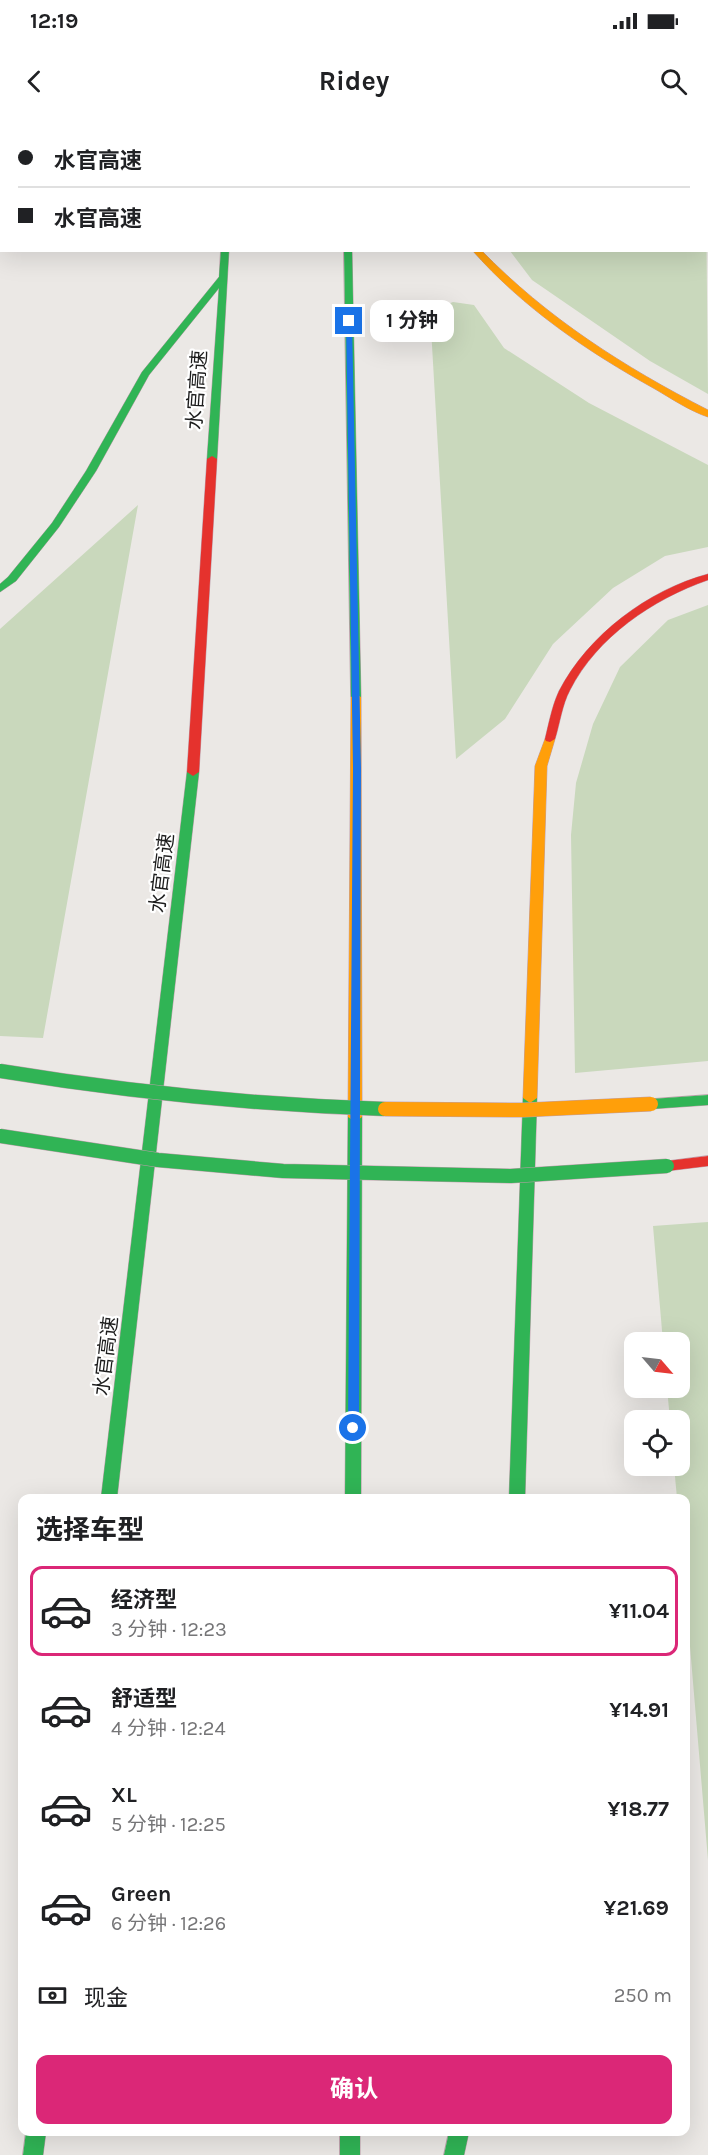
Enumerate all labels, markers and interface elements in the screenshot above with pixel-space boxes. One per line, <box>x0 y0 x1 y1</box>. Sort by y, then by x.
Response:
text: 12:19 <box>30 8 78 34</box>
icon: back <box>18 65 51 98</box>
text: Ridey <box>319 65 389 97</box>
icon: search <box>657 65 690 98</box>
text: 水官高速 <box>54 148 142 174</box>
text: 水官高速 <box>54 206 142 232</box>
callout: 1 分钟 <box>370 300 454 342</box>
route end <box>335 307 362 334</box>
text: 1 分钟 <box>386 309 438 332</box>
street label: 水官高速 <box>183 349 211 431</box>
street label: 水官高速 <box>146 832 178 914</box>
street label: 水官高速 <box>90 1315 122 1397</box>
north arrow <box>624 1332 690 1398</box>
map controls <box>624 1332 690 1476</box>
button: locate <box>624 1410 690 1476</box>
route start <box>339 1414 366 1441</box>
text: 选择车型 <box>36 1514 144 1546</box>
icon: car <box>39 1584 93 1638</box>
text: 经济型 <box>111 1587 177 1613</box>
text: ¥11.04 <box>609 1598 669 1624</box>
text: 3 分钟 · 12:23 <box>111 1618 227 1641</box>
icon: car <box>39 1683 93 1737</box>
text: 舒适型 <box>111 1686 177 1712</box>
text: ¥14.91 <box>609 1697 669 1723</box>
text: 4 分钟 · 12:24 <box>111 1717 226 1740</box>
icon: car <box>39 1782 93 1836</box>
text: XL <box>111 1782 137 1808</box>
text: ¥18.77 <box>607 1796 669 1822</box>
text: 5 分钟 · 12:25 <box>111 1813 226 1836</box>
icon: car <box>39 1881 93 1935</box>
text: Green <box>111 1881 172 1907</box>
text: ¥21.69 <box>603 1895 669 1921</box>
text: 6 分钟 · 12:26 <box>111 1912 226 1935</box>
icon: cash <box>36 1979 69 2012</box>
text: 250 m <box>614 1984 672 2007</box>
text: 现金 <box>84 1985 128 2011</box>
button: 确认 <box>36 2055 672 2124</box>

